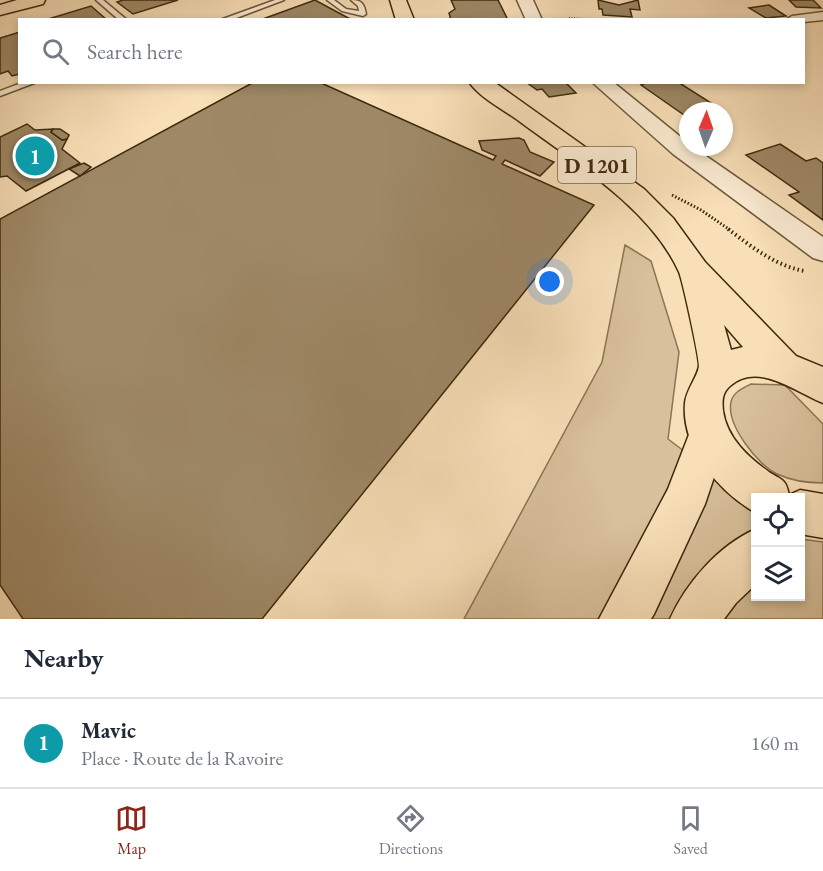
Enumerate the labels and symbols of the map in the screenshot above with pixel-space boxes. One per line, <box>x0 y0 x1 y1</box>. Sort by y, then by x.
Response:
north arrow <box>679 102 733 156</box>
pin: 1 <box>15 134 54 178</box>
road number: D 1201 <box>558 147 636 183</box>
your location <box>535 267 564 296</box>

